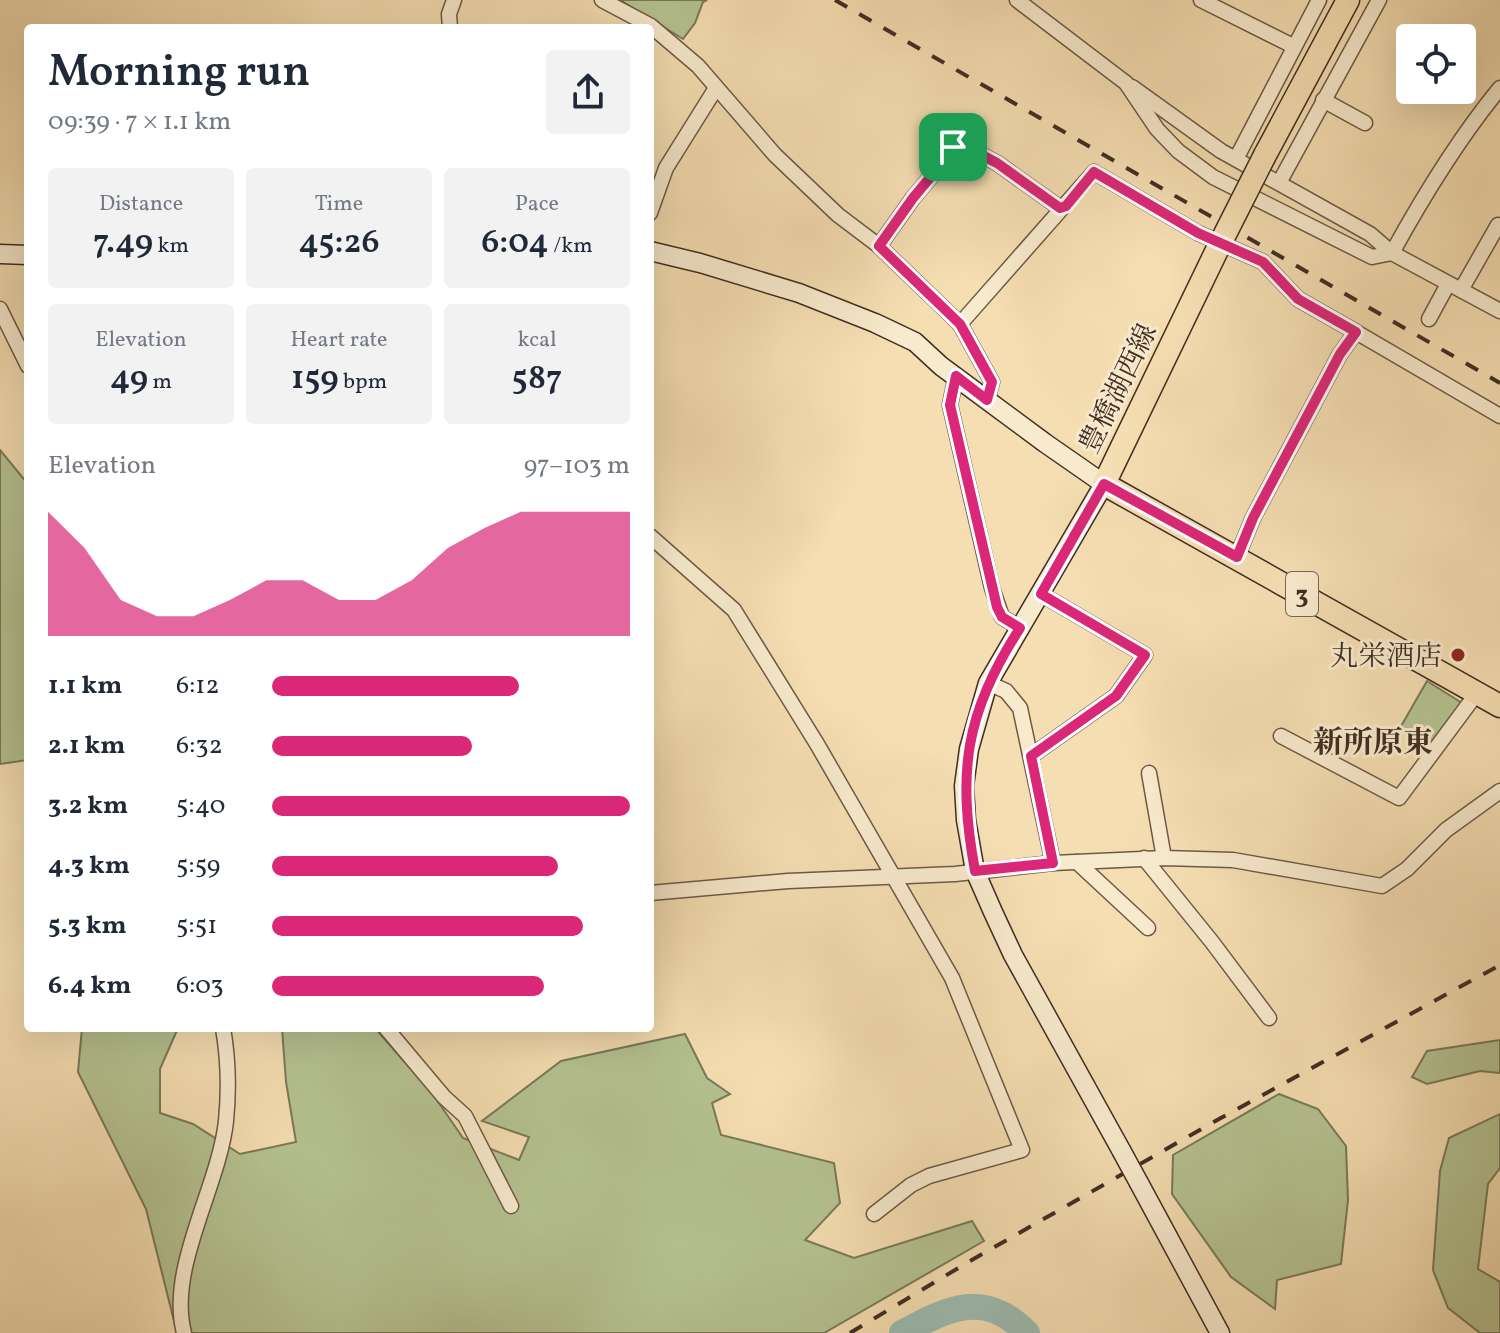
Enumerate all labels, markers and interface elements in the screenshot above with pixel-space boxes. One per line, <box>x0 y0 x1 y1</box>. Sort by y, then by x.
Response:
map controls <box>1396 24 1476 104</box>
button: locate <box>1396 24 1476 104</box>
text: Morning run <box>48 43 310 104</box>
button: share <box>546 50 630 134</box>
text: 09:39 · 7 × 1.1 km <box>48 104 231 140</box>
pin <box>919 113 987 181</box>
icon: arrive <box>931 125 975 169</box>
text: Distance <box>99 189 183 220</box>
text: Time <box>315 189 363 220</box>
text: Pace <box>515 189 559 220</box>
text: 7.49 <box>93 220 153 267</box>
text: 45:26 <box>298 220 380 267</box>
text: 6:04 <box>481 220 549 267</box>
text: km <box>153 231 189 262</box>
text: /km <box>549 231 593 262</box>
street label: 豊橋湖西線 <box>1071 318 1167 461</box>
text: Elevation <box>95 325 187 356</box>
text: Heart rate <box>290 325 388 356</box>
text: kcal <box>517 325 557 356</box>
text: 49 <box>110 356 148 403</box>
text: 159 <box>291 356 339 403</box>
text: 587 <box>512 356 562 403</box>
text: m <box>148 367 172 398</box>
text: bpm <box>339 367 387 398</box>
text: Elevation <box>48 448 156 484</box>
text: 97–103 m <box>524 448 630 484</box>
road number: 3 <box>1286 572 1318 616</box>
place label: 丸栄酒店 <box>1330 638 1442 677</box>
marker: 丸栄酒店 <box>1449 646 1467 664</box>
text: 1.1 km <box>48 668 122 704</box>
text: 6:12 <box>176 668 219 704</box>
district label: 新所原東 <box>1313 723 1433 765</box>
text: 2.1 km <box>48 728 125 764</box>
text: 6:32 <box>176 728 223 764</box>
text: 3.2 km <box>48 788 128 824</box>
text: 5:40 <box>176 788 225 824</box>
text: 4.3 km <box>48 848 130 884</box>
text: 5:59 <box>176 848 220 884</box>
text: 5.3 km <box>48 908 127 944</box>
text: 5:51 <box>176 908 217 944</box>
text: 6.4 km <box>48 968 132 1004</box>
text: 6:03 <box>176 968 224 1004</box>

